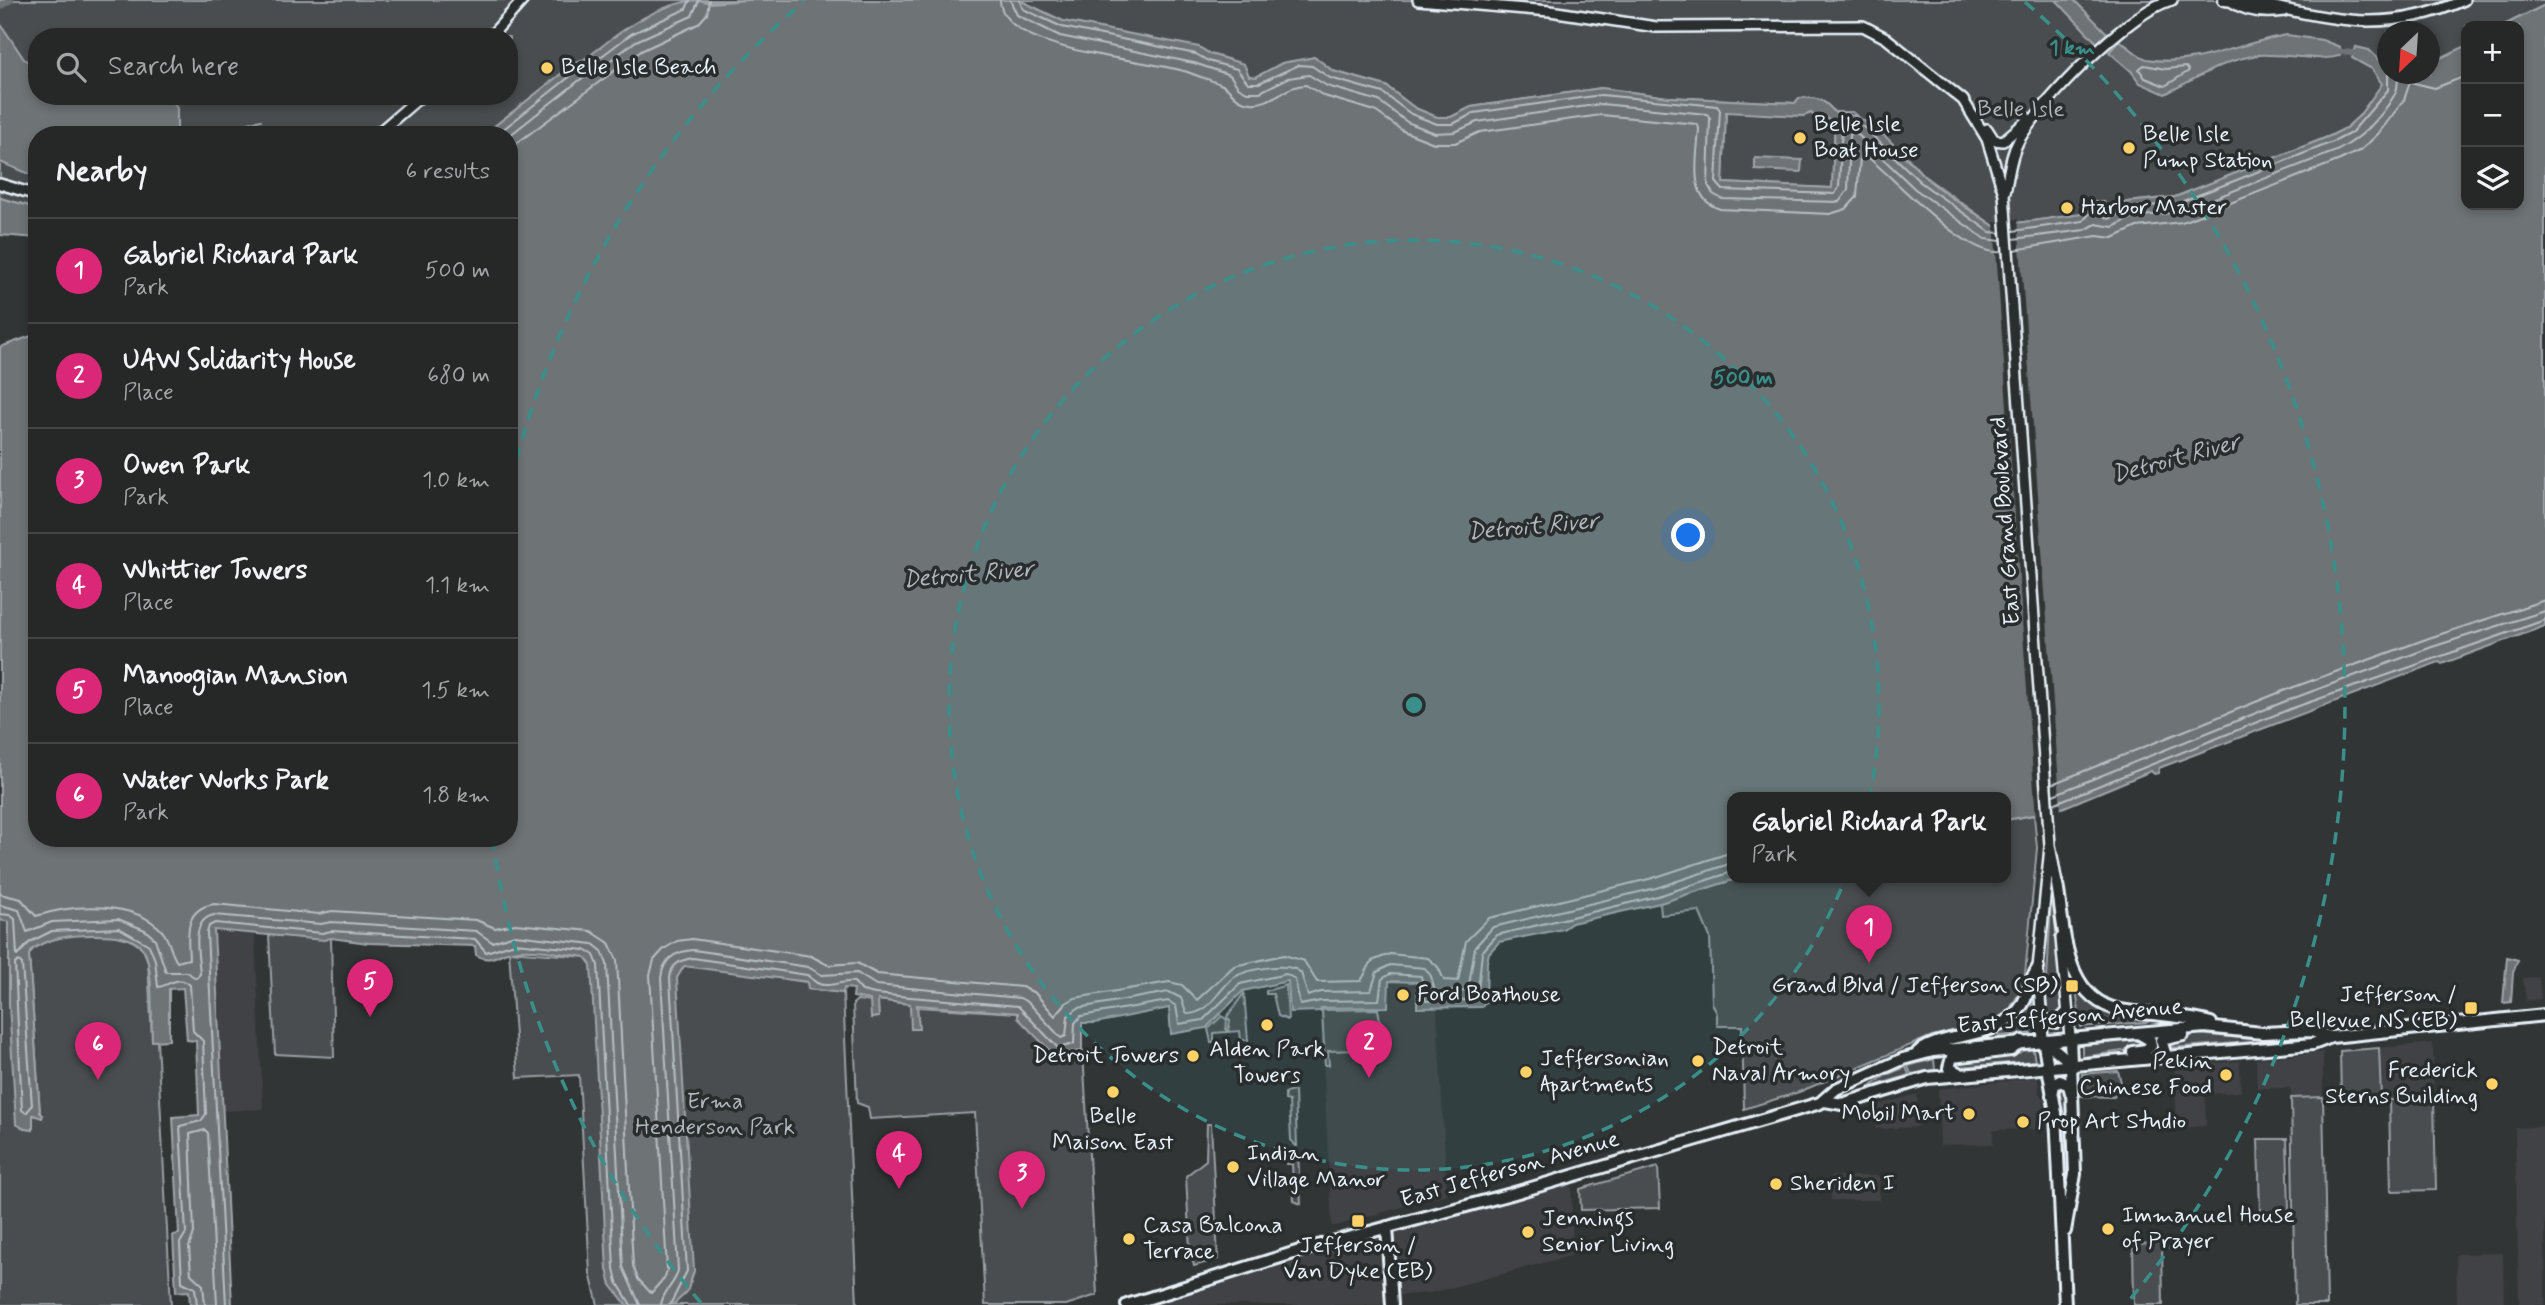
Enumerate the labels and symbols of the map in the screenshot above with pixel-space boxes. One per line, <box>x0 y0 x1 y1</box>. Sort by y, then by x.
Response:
north arrow <box>2377 21 2440 84</box>
text: 1 km <box>2049 34 2095 62</box>
place label: Belle Isle Beach <box>561 53 716 83</box>
marker: Belle Isle Beach <box>539 60 555 76</box>
park label: Belle Isle <box>1977 95 2065 125</box>
place label: Belle Isle Boat House <box>1814 110 1919 166</box>
place label: Belle Isle Pump Station <box>2143 120 2273 176</box>
marker: Belle Isle Boat House <box>1792 130 1808 146</box>
marker: Belle Isle Pump Station <box>2121 140 2137 156</box>
place label: Harbor Master <box>2081 193 2227 223</box>
marker: Harbor Master <box>2059 200 2075 216</box>
text: 500 m <box>1713 364 1773 392</box>
street label: East Grand Boulevard <box>1984 416 2028 626</box>
water label: Detroit River <box>2109 426 2246 491</box>
water label: Detroit River <box>1466 506 1603 548</box>
your location <box>1671 518 1705 552</box>
water label: Detroit River <box>901 554 1038 596</box>
centre of rings <box>1402 693 1426 717</box>
pin: 1 <box>1846 905 1892 963</box>
pin: 5 <box>347 959 393 1017</box>
place label: Grand Blvd / Jefferson (SB) <box>1771 971 2058 1001</box>
marker: Grand Blvd / Jefferson (SB) <box>2064 978 2080 994</box>
place label: Ford Boathouse <box>1417 980 1561 1010</box>
place label: Jefferson / Bellevue NS (EB) <box>2290 980 2457 1036</box>
marker: Ford Boathouse <box>1395 987 1411 1003</box>
street label: East Jefferson Avenue <box>1956 992 2184 1042</box>
marker: Jefferson / Bellevue NS (EB) <box>2463 1000 2479 1016</box>
marker: Alden Park Towers <box>1259 1017 1275 1033</box>
pin: 2 <box>1346 1020 1392 1078</box>
pin: 6 <box>75 1022 121 1080</box>
place label: Detroit Naval Armory <box>1712 1033 1850 1089</box>
place label: Alden Park Towers <box>1209 1035 1325 1091</box>
place label: Detroit Towers <box>1032 1041 1179 1071</box>
place label: Jeffersonian Apartments <box>1540 1044 1669 1101</box>
place label: Pekin Chinese Food <box>2079 1047 2212 1103</box>
marker: Detroit Towers <box>1185 1048 1201 1064</box>
marker: Detroit Naval Armory <box>1690 1053 1706 1069</box>
place label: Frederick Sterns Building <box>2325 1056 2478 1112</box>
marker: Jeffersonian Apartments <box>1518 1064 1534 1080</box>
marker: Pekin Chinese Food <box>2218 1067 2234 1083</box>
marker: Frederick Sterns Building <box>2484 1076 2500 1092</box>
marker: Belle Maison East <box>1105 1084 1121 1100</box>
park label: Erma Henderson Park <box>635 1087 795 1143</box>
place label: Mobil Mart <box>1841 1099 1955 1129</box>
place label: Belle Maison East <box>1052 1102 1174 1158</box>
marker: Mobil Mart <box>1961 1106 1977 1122</box>
place label: Prop Art Studio <box>2037 1107 2186 1137</box>
marker: Prop Art Studio <box>2015 1114 2031 1130</box>
street label: East Jefferson Avenue <box>1397 1124 1623 1216</box>
pin: 4 <box>876 1131 922 1189</box>
place label: Indian Village Manor <box>1247 1139 1386 1195</box>
pin: 3 <box>999 1151 1045 1209</box>
marker: Indian Village Manor <box>1225 1159 1241 1175</box>
place label: Sheriden I <box>1790 1169 1895 1199</box>
marker: Sheriden I <box>1768 1176 1784 1192</box>
place label: Immanuel House of Prayer <box>2122 1201 2294 1257</box>
place label: Jennings Senior Living <box>1542 1204 1674 1260</box>
place label: Casa Balcona Terrace <box>1143 1211 1283 1267</box>
marker: Jefferson / Van Dyke (EB) <box>1350 1213 1366 1229</box>
marker: Immanuel House of Prayer <box>2100 1221 2116 1237</box>
marker: Jennings Senior Living <box>1520 1224 1536 1240</box>
marker: Casa Balcona Terrace <box>1121 1231 1137 1247</box>
place label: Jefferson / Van Dyke (EB) <box>1284 1231 1432 1287</box>

